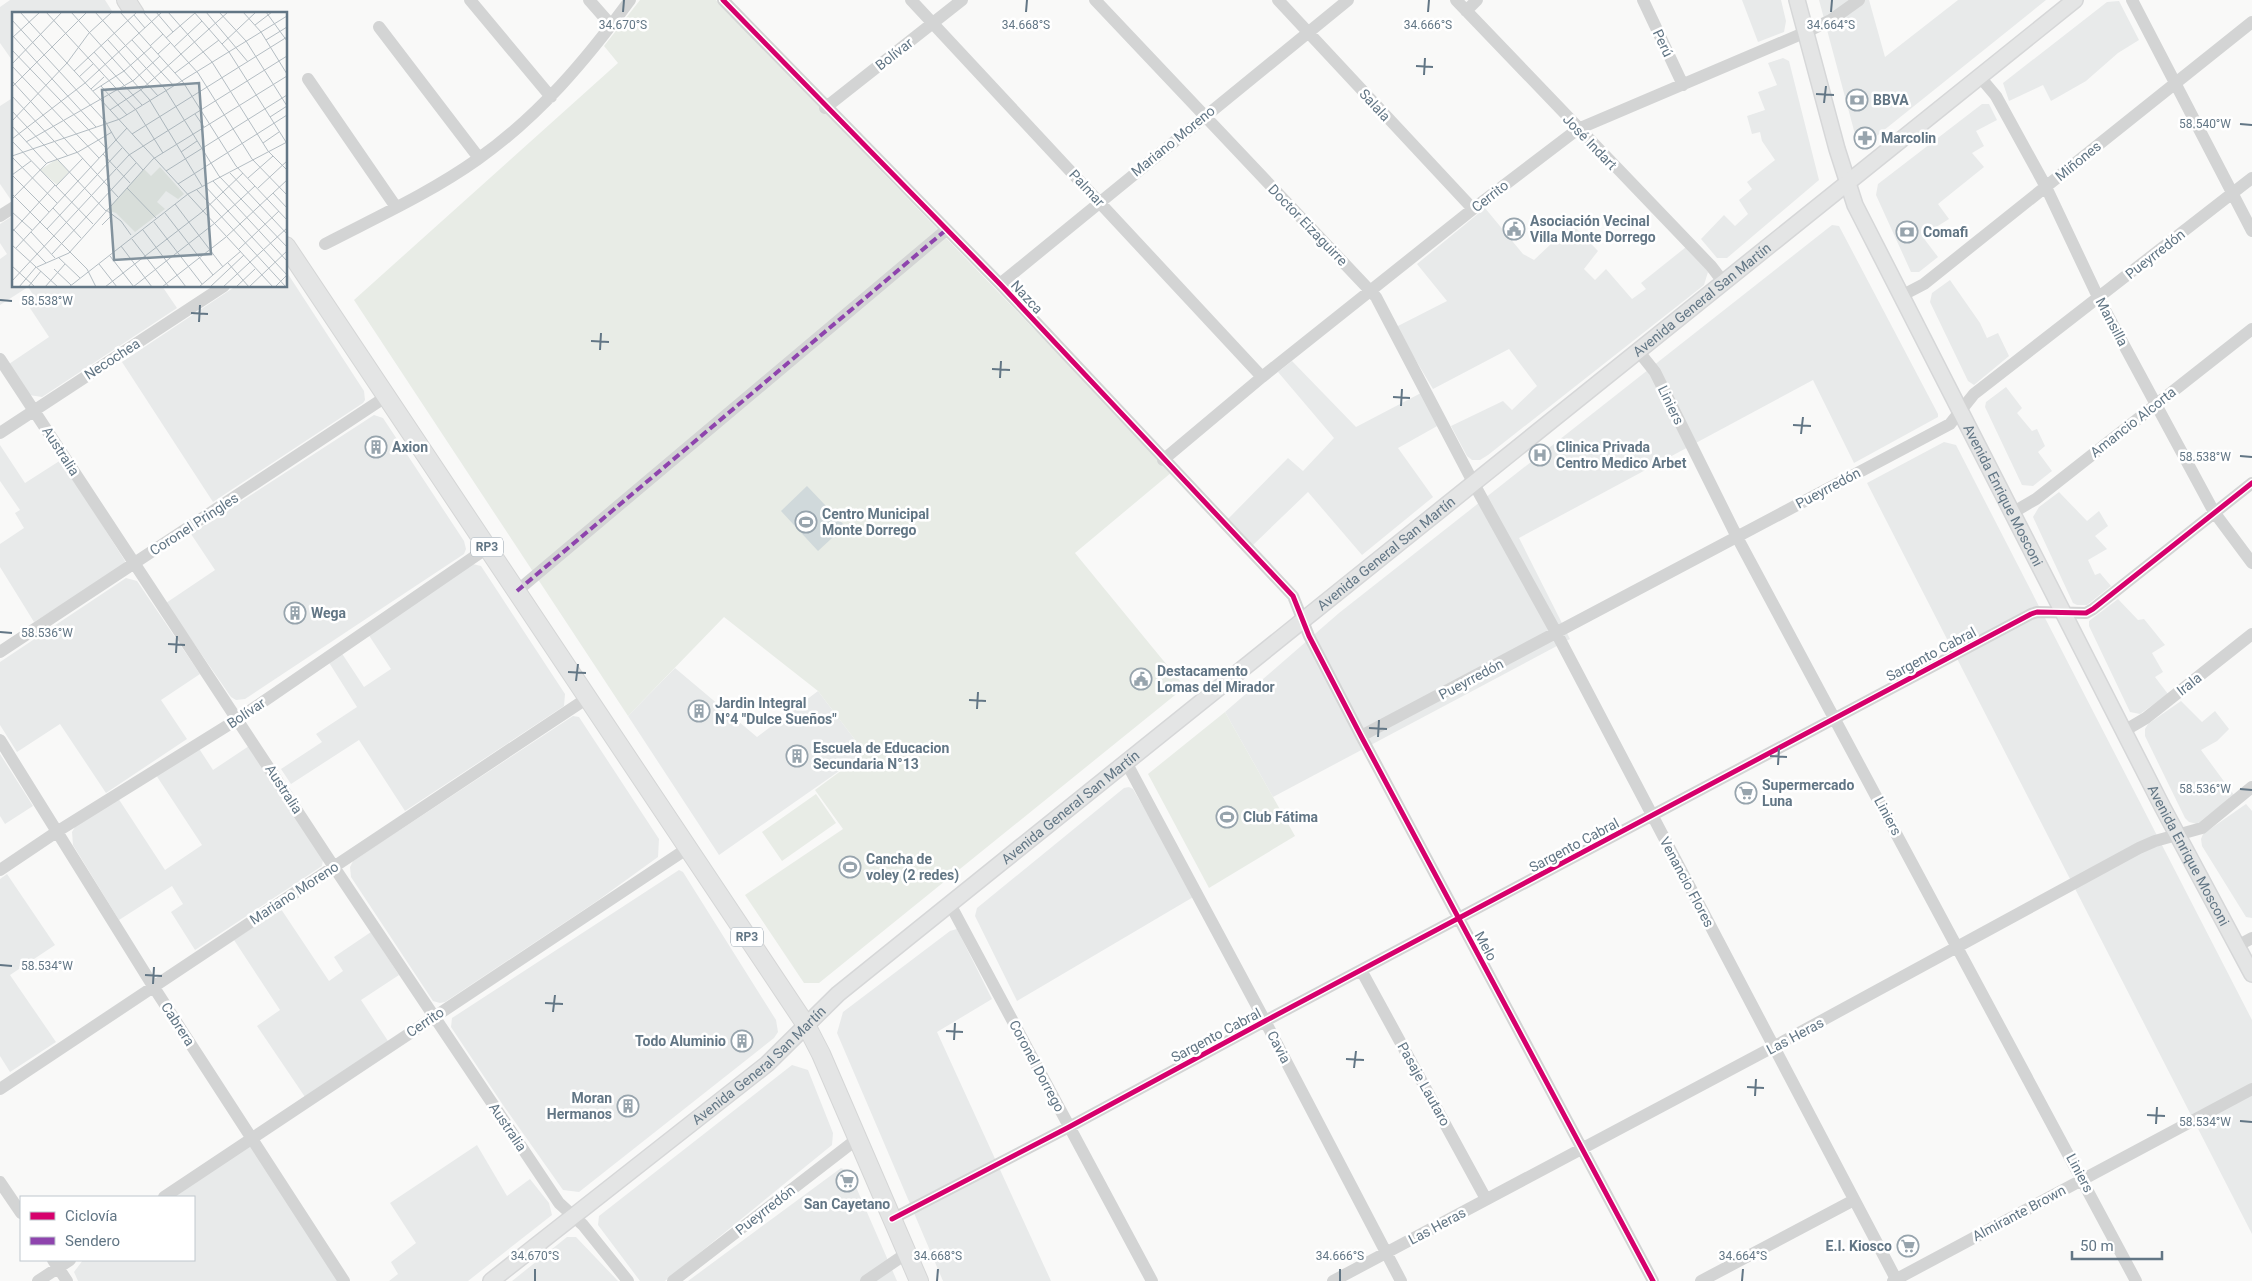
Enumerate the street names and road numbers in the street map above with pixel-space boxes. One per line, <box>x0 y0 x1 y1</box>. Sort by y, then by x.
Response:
street label: Perú <box>1650 27 1676 59</box>
street label: Bolívar <box>872 34 916 73</box>
street label: Salala <box>1356 86 1394 124</box>
street label: Mariano Moreno <box>1128 102 1218 180</box>
street label: José Indart <box>1560 111 1621 173</box>
street label: Miñones <box>2052 138 2104 184</box>
street label: Palmar <box>1066 166 1108 210</box>
street label: Cerrito <box>1469 177 1511 215</box>
street label: Doctor Eizaguirre <box>1265 181 1351 269</box>
street label: Pueyrredón <box>2122 226 2188 282</box>
street label: Avenida General San Martín <box>1630 240 1774 360</box>
street label: Nazca <box>1008 277 1046 317</box>
street label: Mansilla <box>2093 295 2131 349</box>
street label: Necochea <box>81 335 143 383</box>
street label: Liniers <box>1655 383 1687 427</box>
street label: Amancio Alcorta <box>2087 384 2179 460</box>
street label: Avenida Enrique Mosconi <box>1960 421 2046 569</box>
street label: Australia <box>39 424 83 478</box>
street label: Pueyrredón <box>1793 464 1863 512</box>
street label: Coronel Pringles <box>147 489 241 559</box>
street label: Avenida General San Martín <box>1314 493 1458 614</box>
road number: RP3 <box>471 538 503 556</box>
street label: Sargento Cabral <box>1883 624 1979 684</box>
street label: Pueyrredón <box>1436 655 1506 703</box>
street label: Irala <box>2173 669 2205 699</box>
street label: Bolívar <box>224 694 268 732</box>
street label: Avenida General San Martín <box>998 747 1142 867</box>
street label: Australia <box>262 762 306 816</box>
street label: Avenida Enrique Mosconi <box>2145 782 2233 929</box>
street label: Liniers <box>1871 794 1905 838</box>
street label: Sargento Cabral <box>1526 815 1622 875</box>
street label: Venancio Flores <box>1657 834 1717 930</box>
street label: Mariano Moreno <box>247 858 341 928</box>
road number: RP3 <box>731 928 763 946</box>
street label: Melo <box>1472 929 1500 963</box>
street label: Cabrera <box>158 999 198 1049</box>
street label: Avenida General San Martín <box>689 1003 829 1128</box>
street label: Cerrito <box>403 1004 447 1040</box>
street label: Sargento Cabral <box>1168 1005 1264 1065</box>
street label: Las Heras <box>1764 1014 1826 1058</box>
street label: Coronel Dorrego <box>1006 1017 1068 1115</box>
street label: Cavia <box>1264 1028 1294 1066</box>
street label: Pasaje Lautaro <box>1394 1039 1454 1129</box>
street label: Australia <box>486 1100 530 1154</box>
street label: Liniers <box>2063 1151 2097 1195</box>
street label: Pueyrredón <box>732 1182 798 1238</box>
street label: Almirante Brown <box>1970 1182 2068 1244</box>
street label: Las Heras <box>1406 1204 1468 1248</box>

